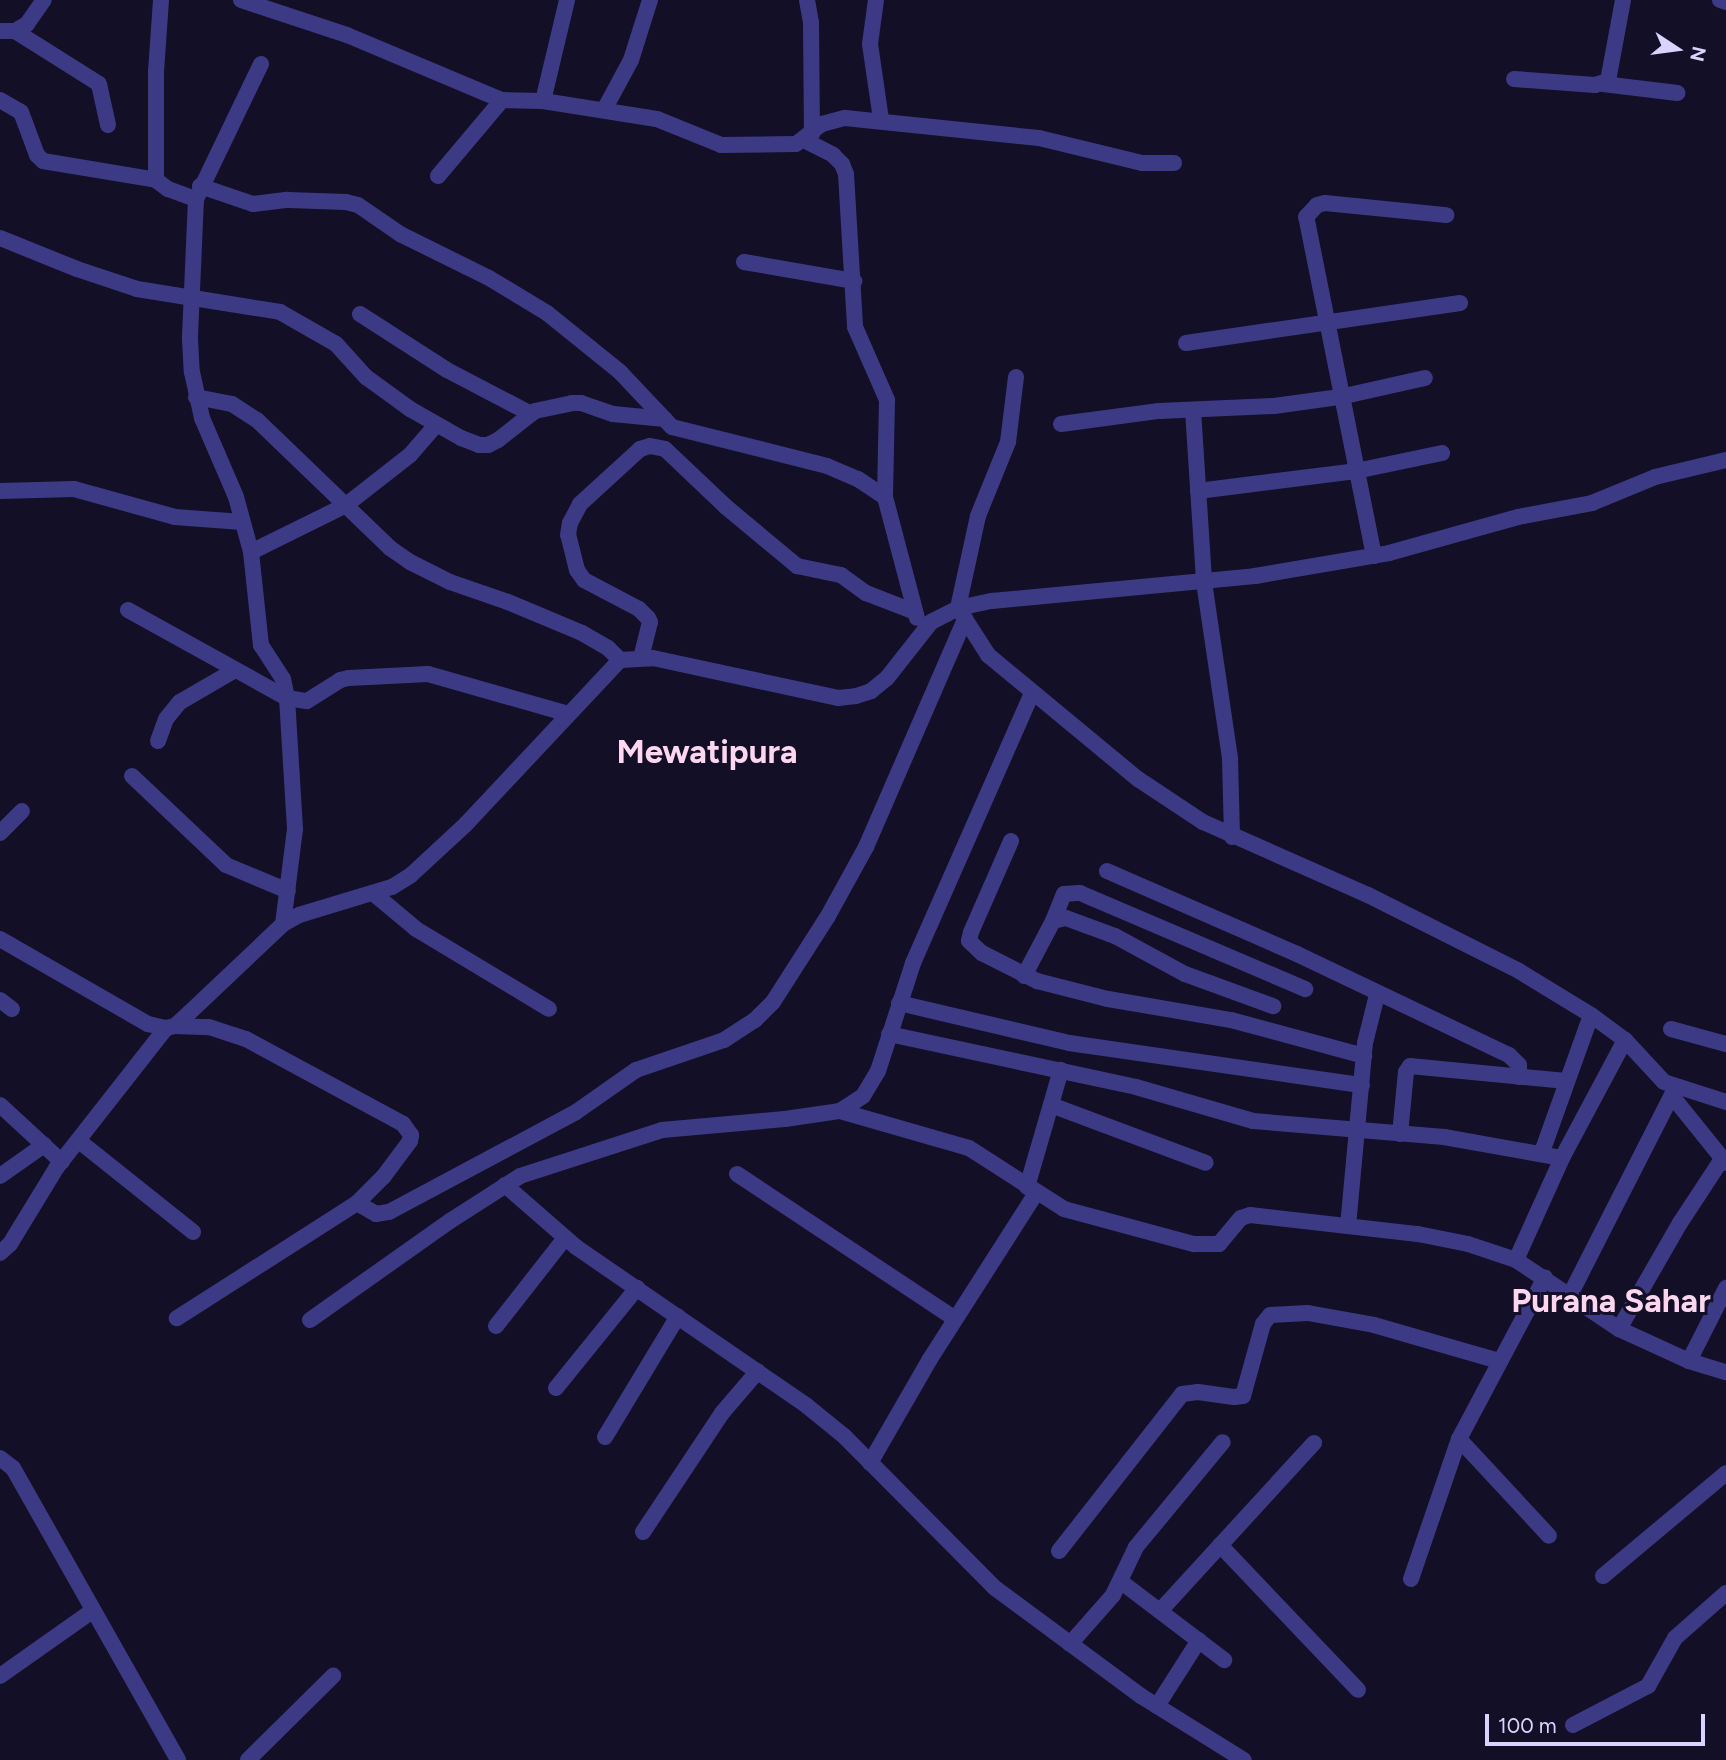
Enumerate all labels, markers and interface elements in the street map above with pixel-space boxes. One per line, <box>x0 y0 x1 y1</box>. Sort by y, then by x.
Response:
north arrow <box>1642 14 1712 84</box>
text: N <box>1685 44 1711 64</box>
district label: Mewatipura <box>616 732 798 772</box>
district label: Purana Sahar <box>1511 1281 1711 1321</box>
scale bar <box>1488 1700 1708 1744</box>
text: 100 m <box>1498 1713 1557 1738</box>

